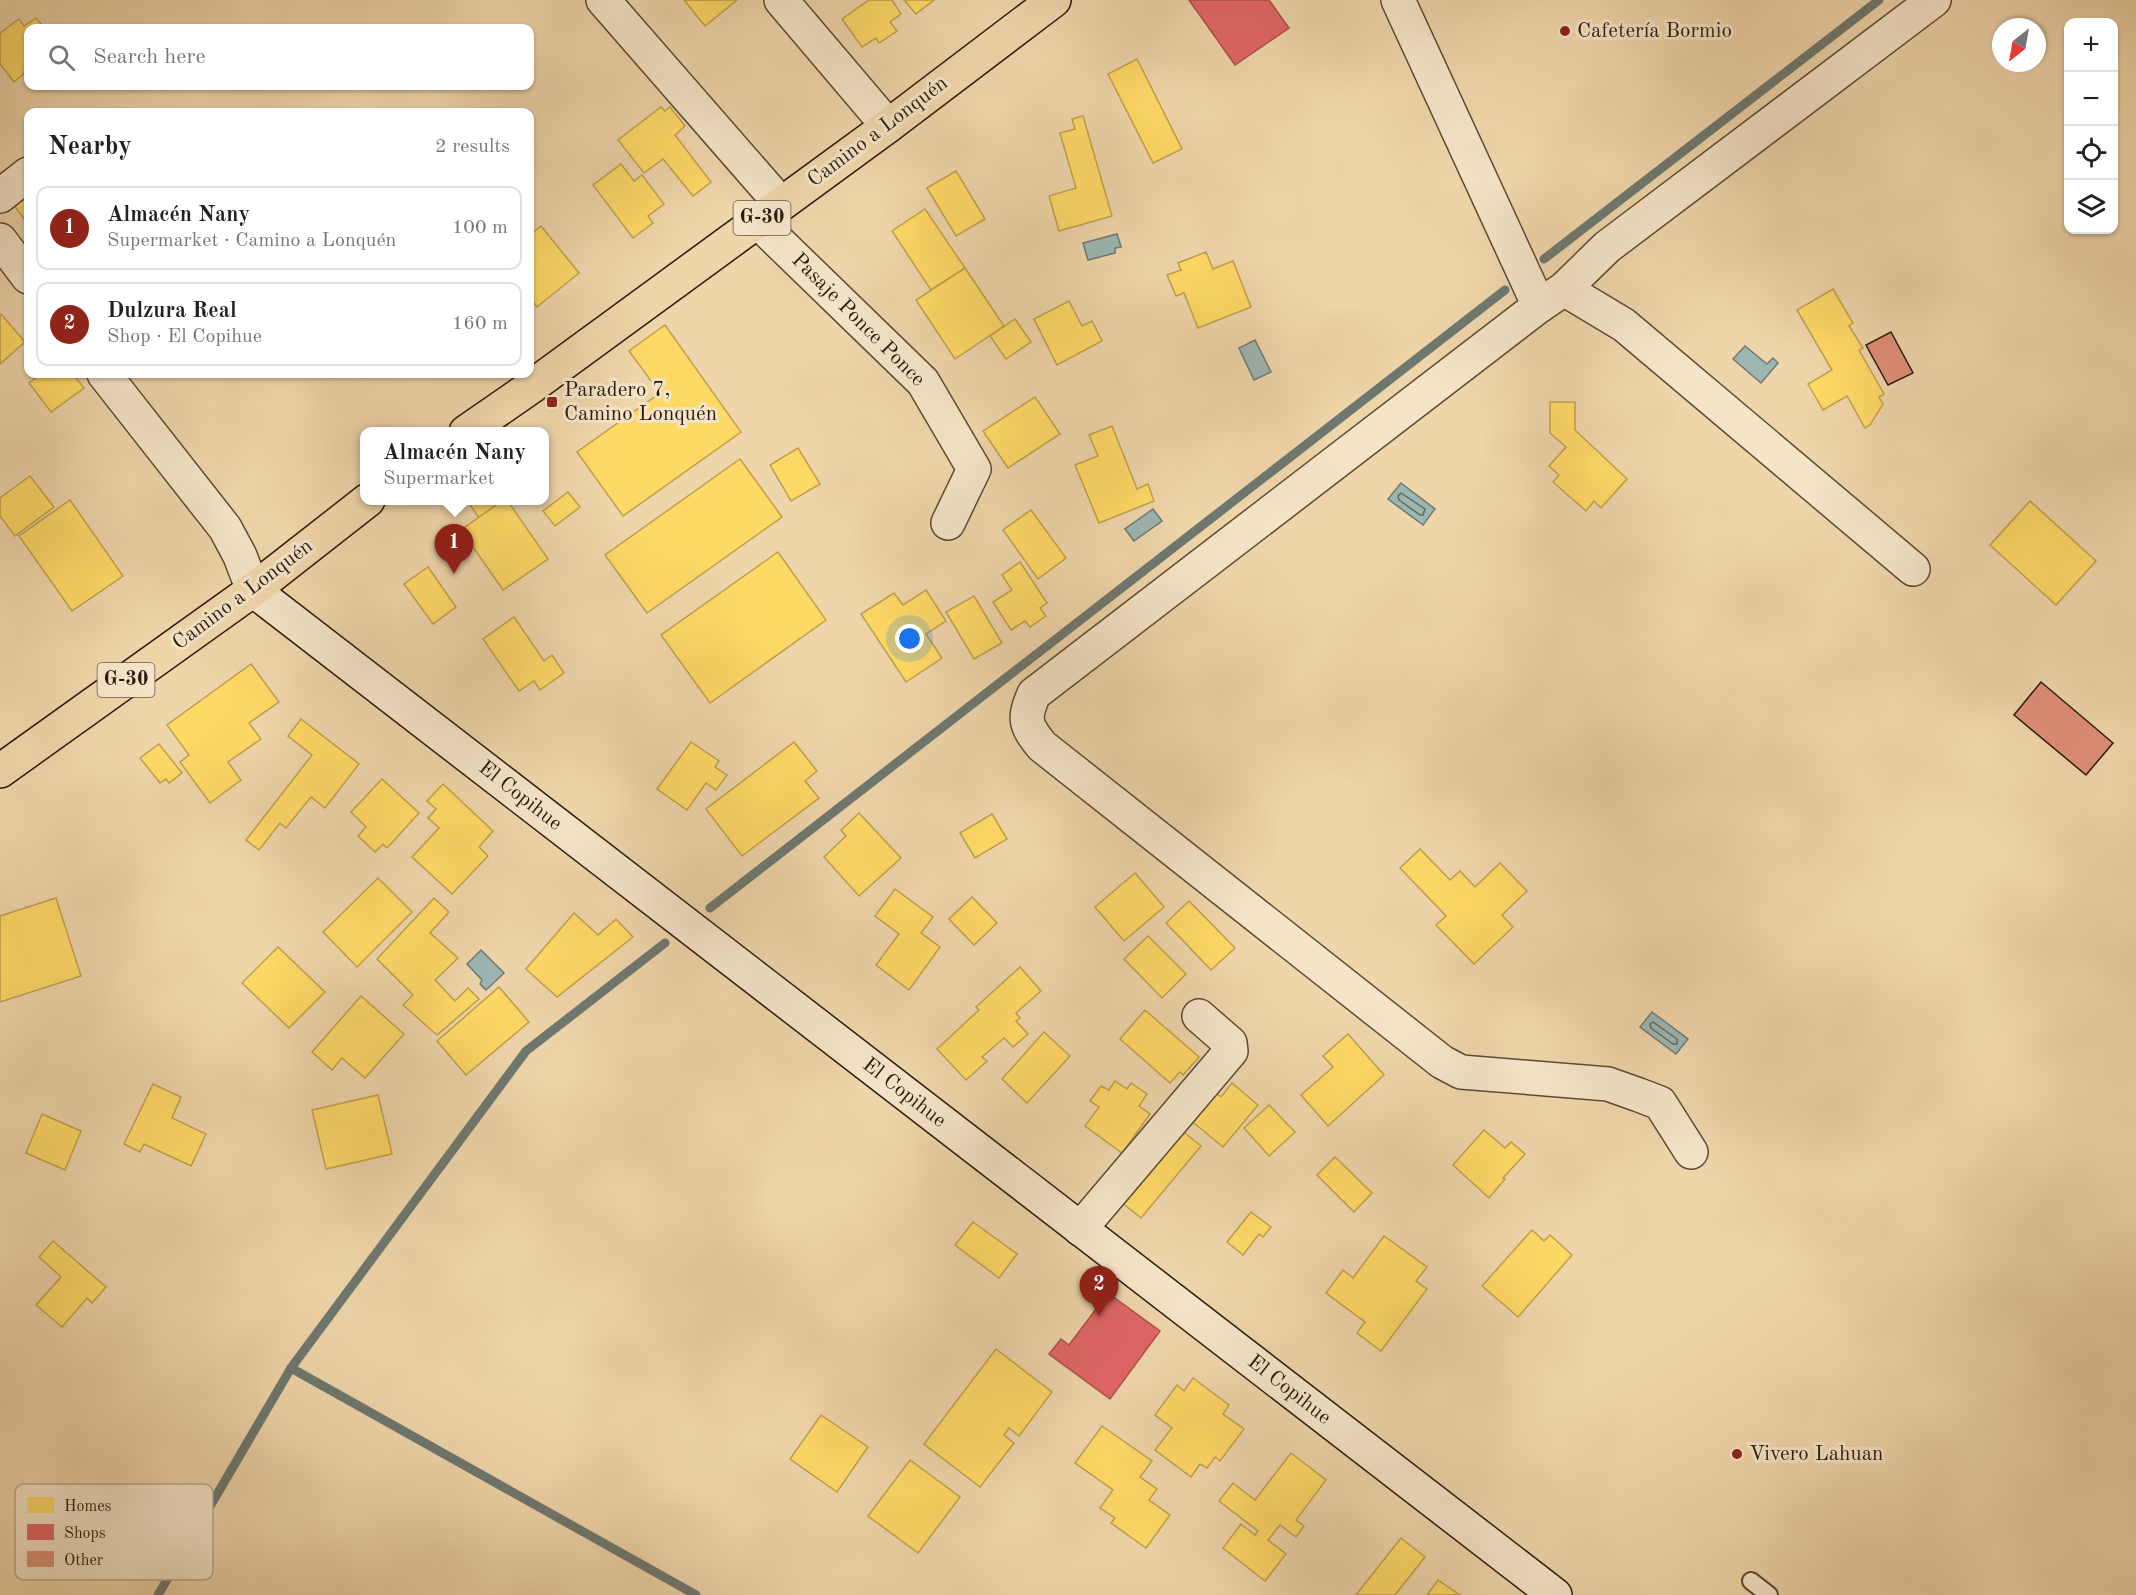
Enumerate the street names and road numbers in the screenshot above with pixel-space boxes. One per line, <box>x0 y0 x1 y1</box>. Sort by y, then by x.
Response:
street label: Camino a Lonquén <box>804 73 952 191</box>
road number: G-30 <box>734 201 790 235</box>
street label: Pasaje Ponce Ponce <box>787 249 929 391</box>
street label: Camino a Lonquén <box>169 536 317 654</box>
road number: G-30 <box>98 663 154 697</box>
street label: El Copihue <box>474 757 566 835</box>
street label: El Copihue <box>858 1054 950 1132</box>
street label: El Copihue <box>1243 1351 1335 1429</box>

